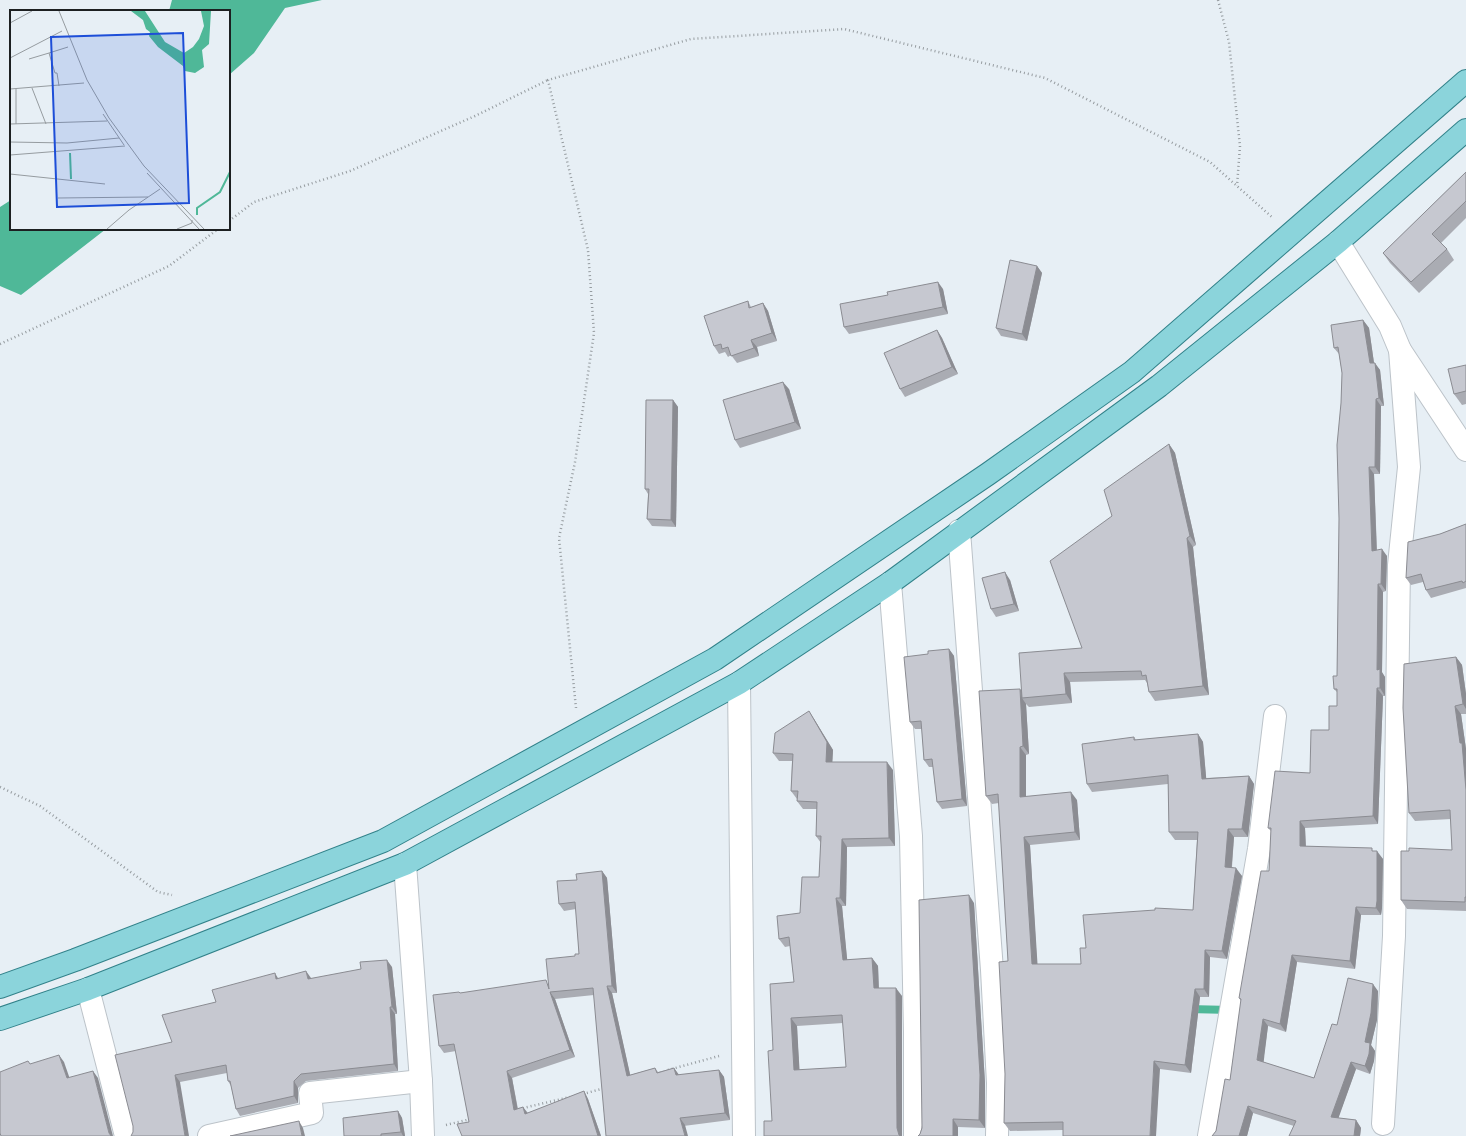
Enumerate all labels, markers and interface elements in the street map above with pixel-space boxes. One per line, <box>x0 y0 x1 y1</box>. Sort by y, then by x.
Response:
inset map <box>10 10 230 230</box>

